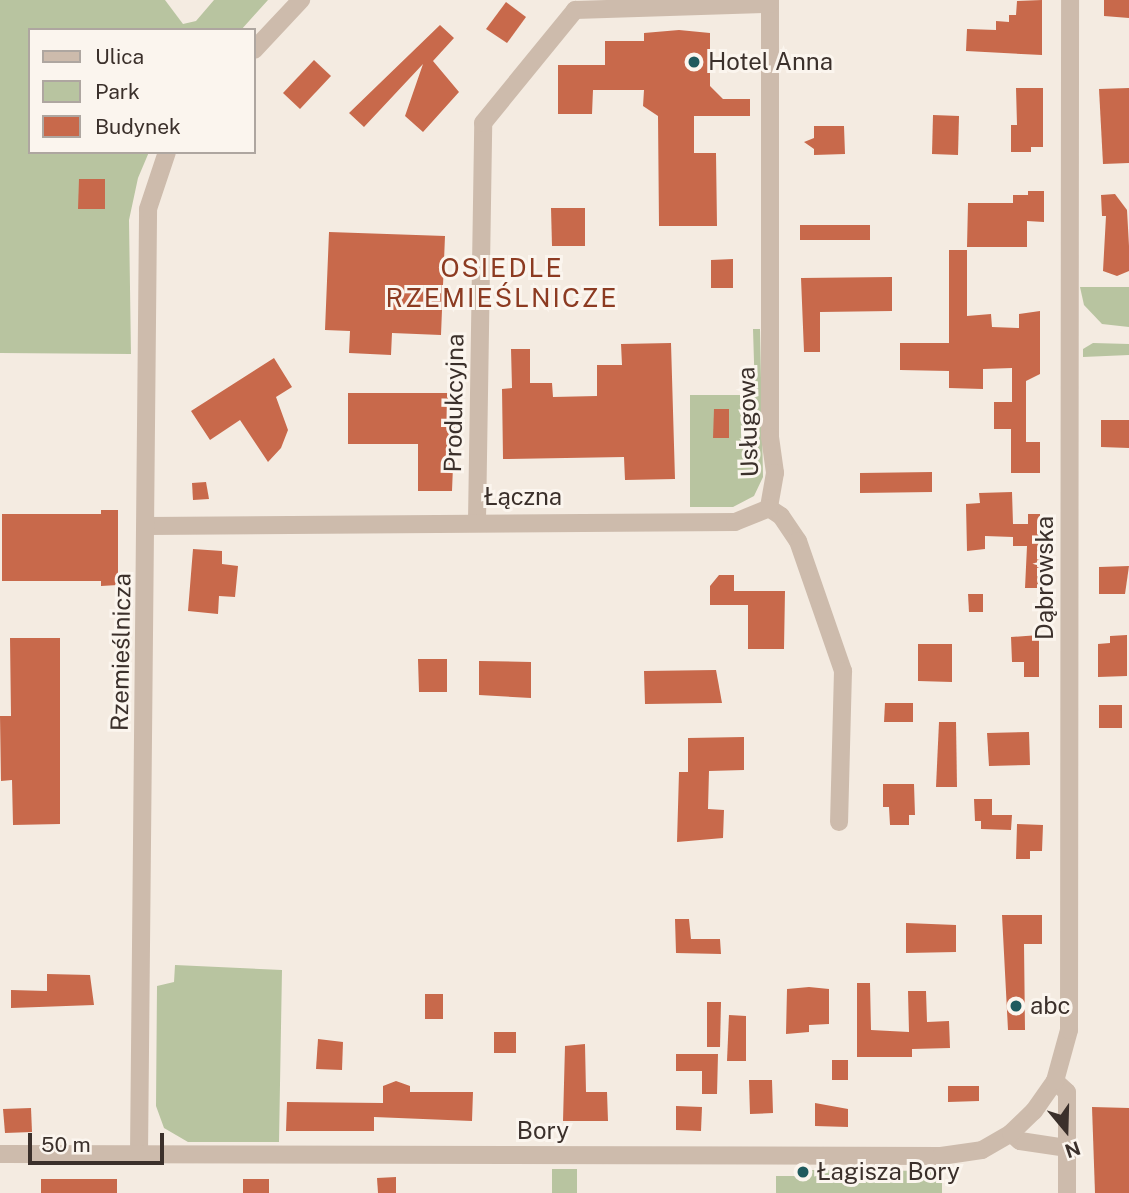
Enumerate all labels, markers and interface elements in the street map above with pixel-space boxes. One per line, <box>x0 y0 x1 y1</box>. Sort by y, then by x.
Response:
legend <box>28 28 256 154</box>
text: Ulica <box>95 44 144 69</box>
place label: Hotel Anna <box>708 48 833 76</box>
marker: Hotel Anna <box>686 54 702 70</box>
text: Park <box>95 79 140 104</box>
text: Budynek <box>95 114 181 139</box>
district label: OSIEDLE RZEMIEŚLNICZE <box>387 252 617 314</box>
street label: Produkcyjna <box>438 333 470 473</box>
street label: Usługowa <box>732 366 764 478</box>
street label: Łączna <box>484 483 562 511</box>
street label: Dąbrowska <box>1031 516 1059 640</box>
street label: Rzemieślnicza <box>105 573 137 731</box>
place label: abc <box>1030 992 1071 1020</box>
marker: abc <box>1008 998 1024 1014</box>
north arrow <box>1031 1095 1101 1165</box>
street label: Bory <box>517 1117 569 1145</box>
scale bar <box>32 1120 168 1164</box>
text: 50 m <box>41 1132 91 1157</box>
text: N <box>1062 1137 1083 1163</box>
place label: Łagisza Bory <box>817 1158 960 1186</box>
marker: Łagisza Bory <box>795 1164 811 1180</box>

